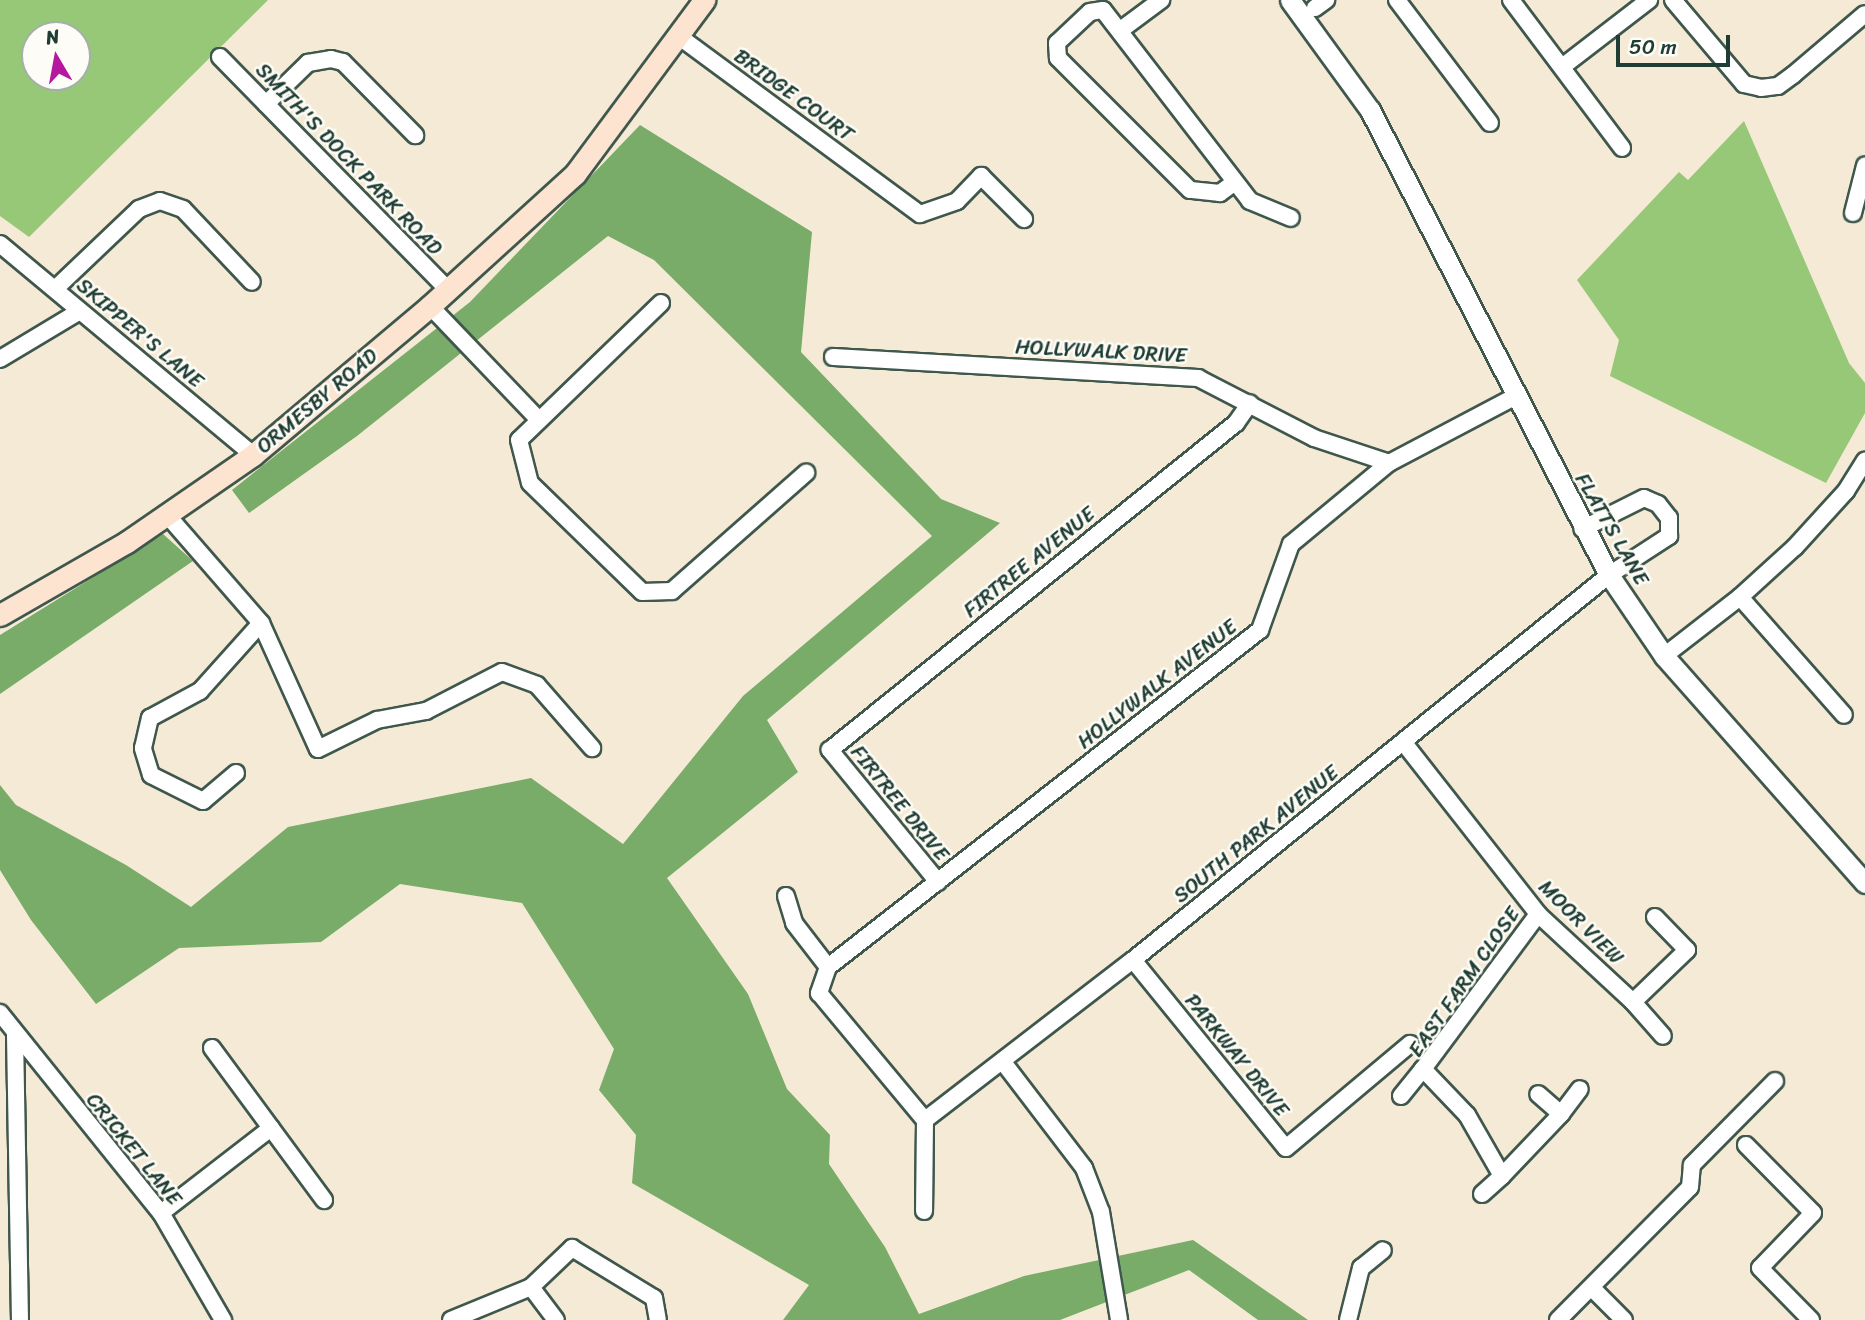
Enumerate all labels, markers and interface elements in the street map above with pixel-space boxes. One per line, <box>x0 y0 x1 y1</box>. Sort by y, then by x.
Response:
text: N <box>43 19 62 54</box>
north arrow <box>21 21 91 91</box>
scale bar <box>1620 21 1734 65</box>
text: 50 m <box>1629 28 1677 66</box>
street label: BRIDGE COURT <box>730 43 858 147</box>
street label: SMITH'S DOCK PARK ROAD <box>251 58 447 260</box>
street label: SKIPPER'S LANE <box>71 273 209 393</box>
street label: HOLLYWALK DRIVE <box>1013 334 1189 368</box>
street label: ORMESBY ROAD <box>251 343 383 459</box>
street label: FLATTS LANE <box>1570 468 1654 590</box>
street label: FIRTREE AVENUE <box>958 501 1100 623</box>
street label: HOLLYWALK AVENUE <box>1072 614 1242 754</box>
street label: FIRTREE DRIVE <box>845 740 955 866</box>
street label: SOUTH PARK AVENUE <box>1168 760 1344 908</box>
street label: MOOR VIEW <box>1533 874 1629 970</box>
street label: EAST FARM CLOSE <box>1404 904 1524 1060</box>
street label: PARKWAY DRIVE <box>1179 988 1295 1122</box>
street label: CRICKET LANE <box>81 1088 187 1210</box>

